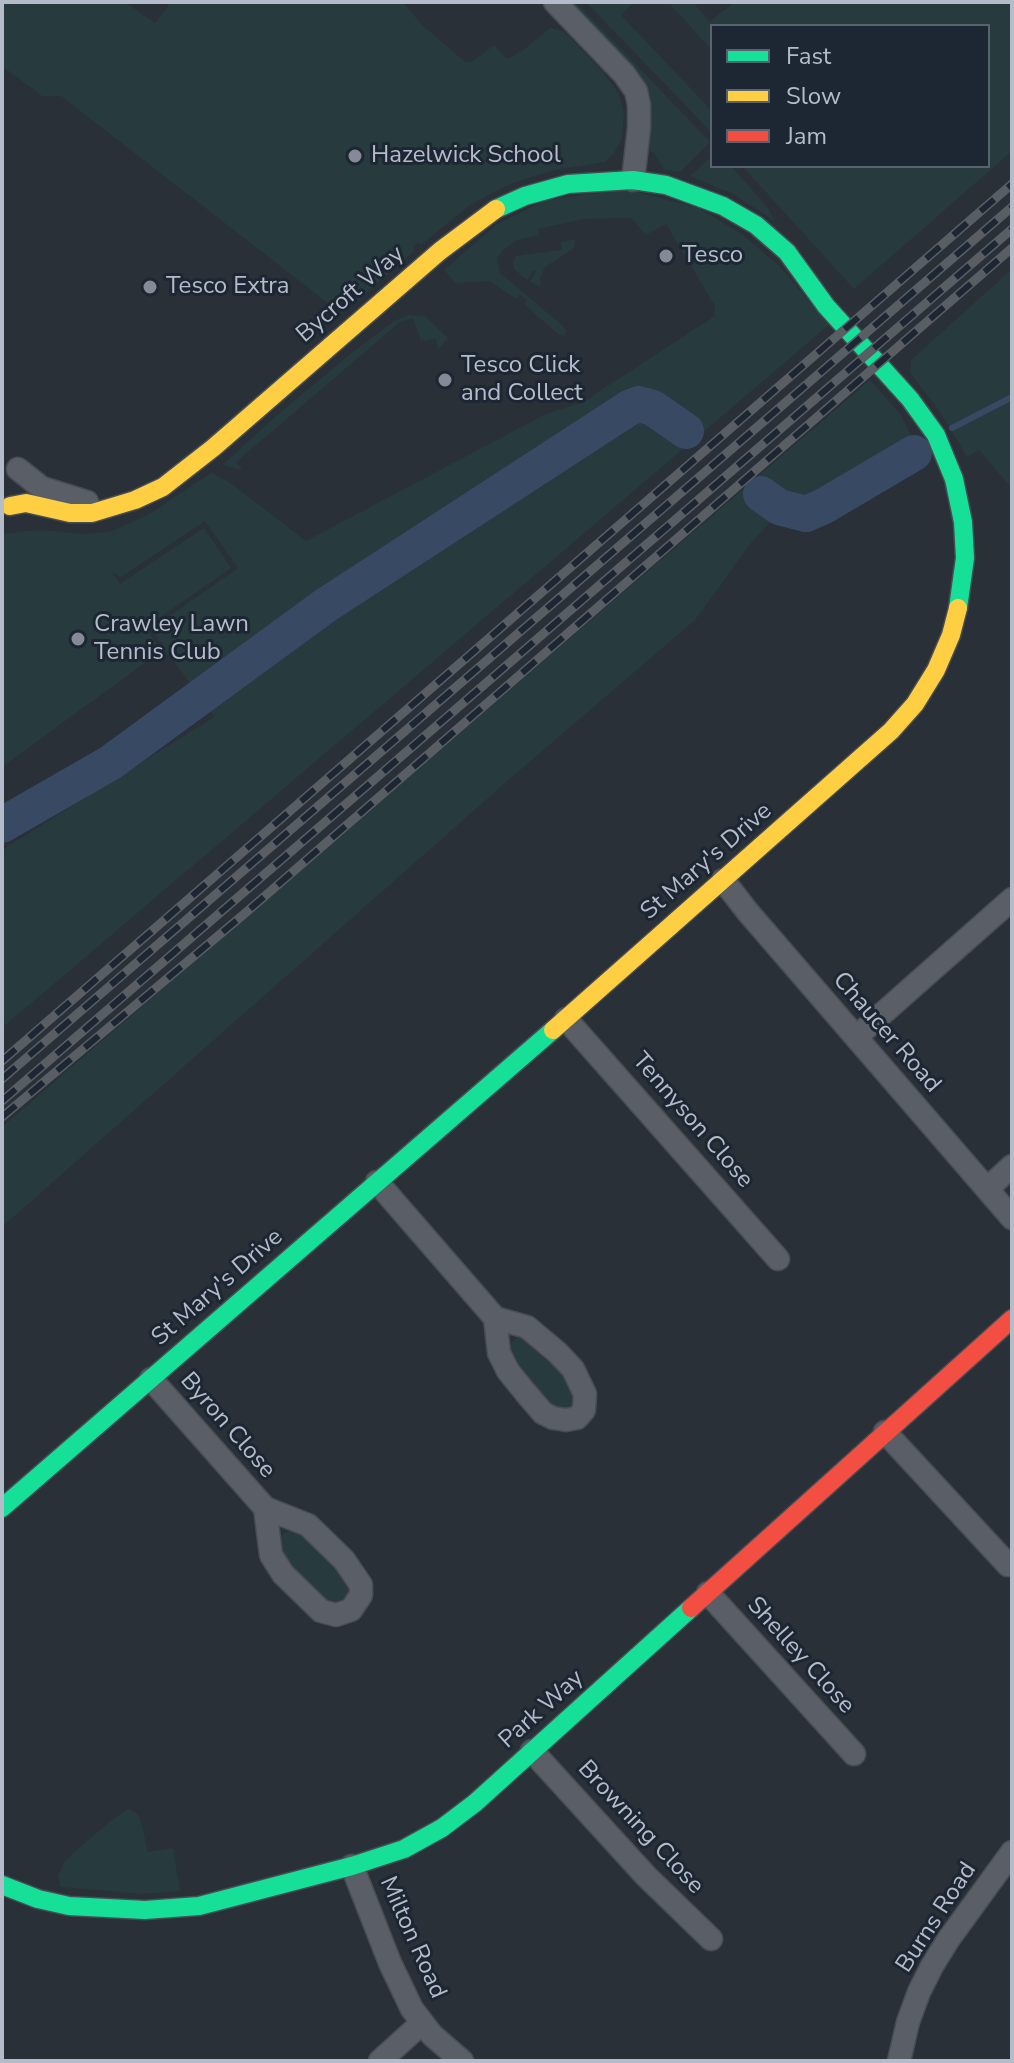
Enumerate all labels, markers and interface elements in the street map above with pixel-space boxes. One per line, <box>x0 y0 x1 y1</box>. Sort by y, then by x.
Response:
legend <box>710 24 990 168</box>
text: Fast <box>786 40 831 72</box>
text: Slow <box>786 80 841 112</box>
text: Jam <box>786 120 827 152</box>
place label: Hazelwick School <box>371 142 561 170</box>
marker: Hazelwick School <box>346 147 364 165</box>
street label: Bycroft Way <box>291 240 411 350</box>
place label: Tesco <box>682 242 743 270</box>
marker: Tesco <box>657 247 675 265</box>
place label: Tesco Extra <box>166 273 289 301</box>
marker: Tesco Extra <box>141 278 159 296</box>
place label: Tesco Click and Collect <box>461 352 583 408</box>
marker: Tesco Click and Collect <box>436 371 454 389</box>
place label: Crawley Lawn Tennis Club <box>94 611 249 667</box>
marker: Crawley Lawn Tennis Club <box>69 630 87 648</box>
street label: St Mary's Drive <box>636 797 778 927</box>
street label: Chaucer Road <box>826 967 946 1099</box>
street label: Tennyson Close <box>625 1047 759 1195</box>
street label: St Mary's Drive <box>147 1223 289 1353</box>
street label: Byron Close <box>173 1367 281 1485</box>
street label: Shelley Close <box>740 1592 860 1720</box>
street label: Park Way <box>494 1664 590 1756</box>
street label: Browning Close <box>571 1755 709 1901</box>
street label: Burns Road <box>891 1858 983 1978</box>
street label: Milton Road <box>372 1873 452 2003</box>

